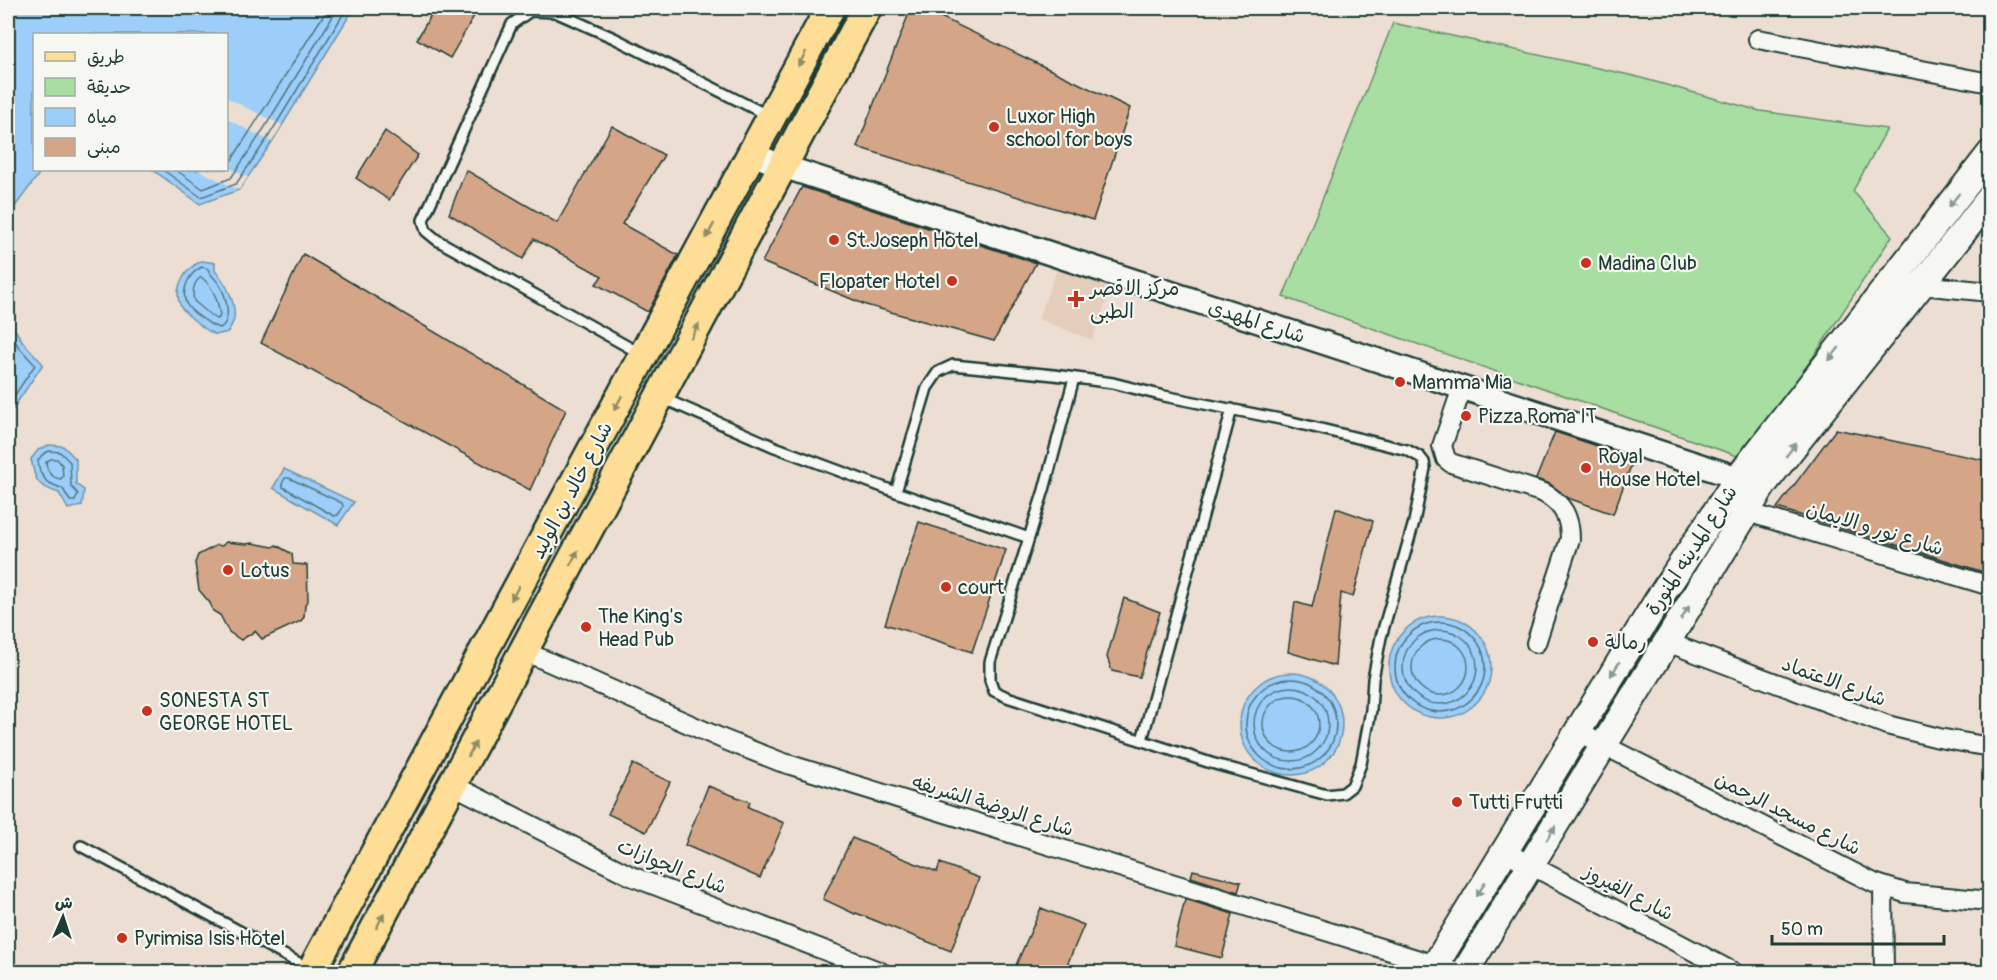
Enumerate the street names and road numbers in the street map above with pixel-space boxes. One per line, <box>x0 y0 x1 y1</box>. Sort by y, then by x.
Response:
street label: شارع المهدى <box>1205 294 1308 350</box>
street label: شارع خالد بن الوليد <box>525 418 619 563</box>
street label: شارع المدينه المنورة <box>1640 481 1744 620</box>
street label: شارع نور و الايمان <box>1803 496 1946 562</box>
street label: شارع الاعتماد <box>1778 651 1890 713</box>
street label: شارع مسجد الرحمن <box>1710 766 1865 862</box>
street label: شارع الروضة الشريفه <box>909 769 1077 843</box>
street label: شارع الجوازات <box>613 833 730 901</box>
street label: شارع الفيروز <box>1577 858 1678 927</box>

